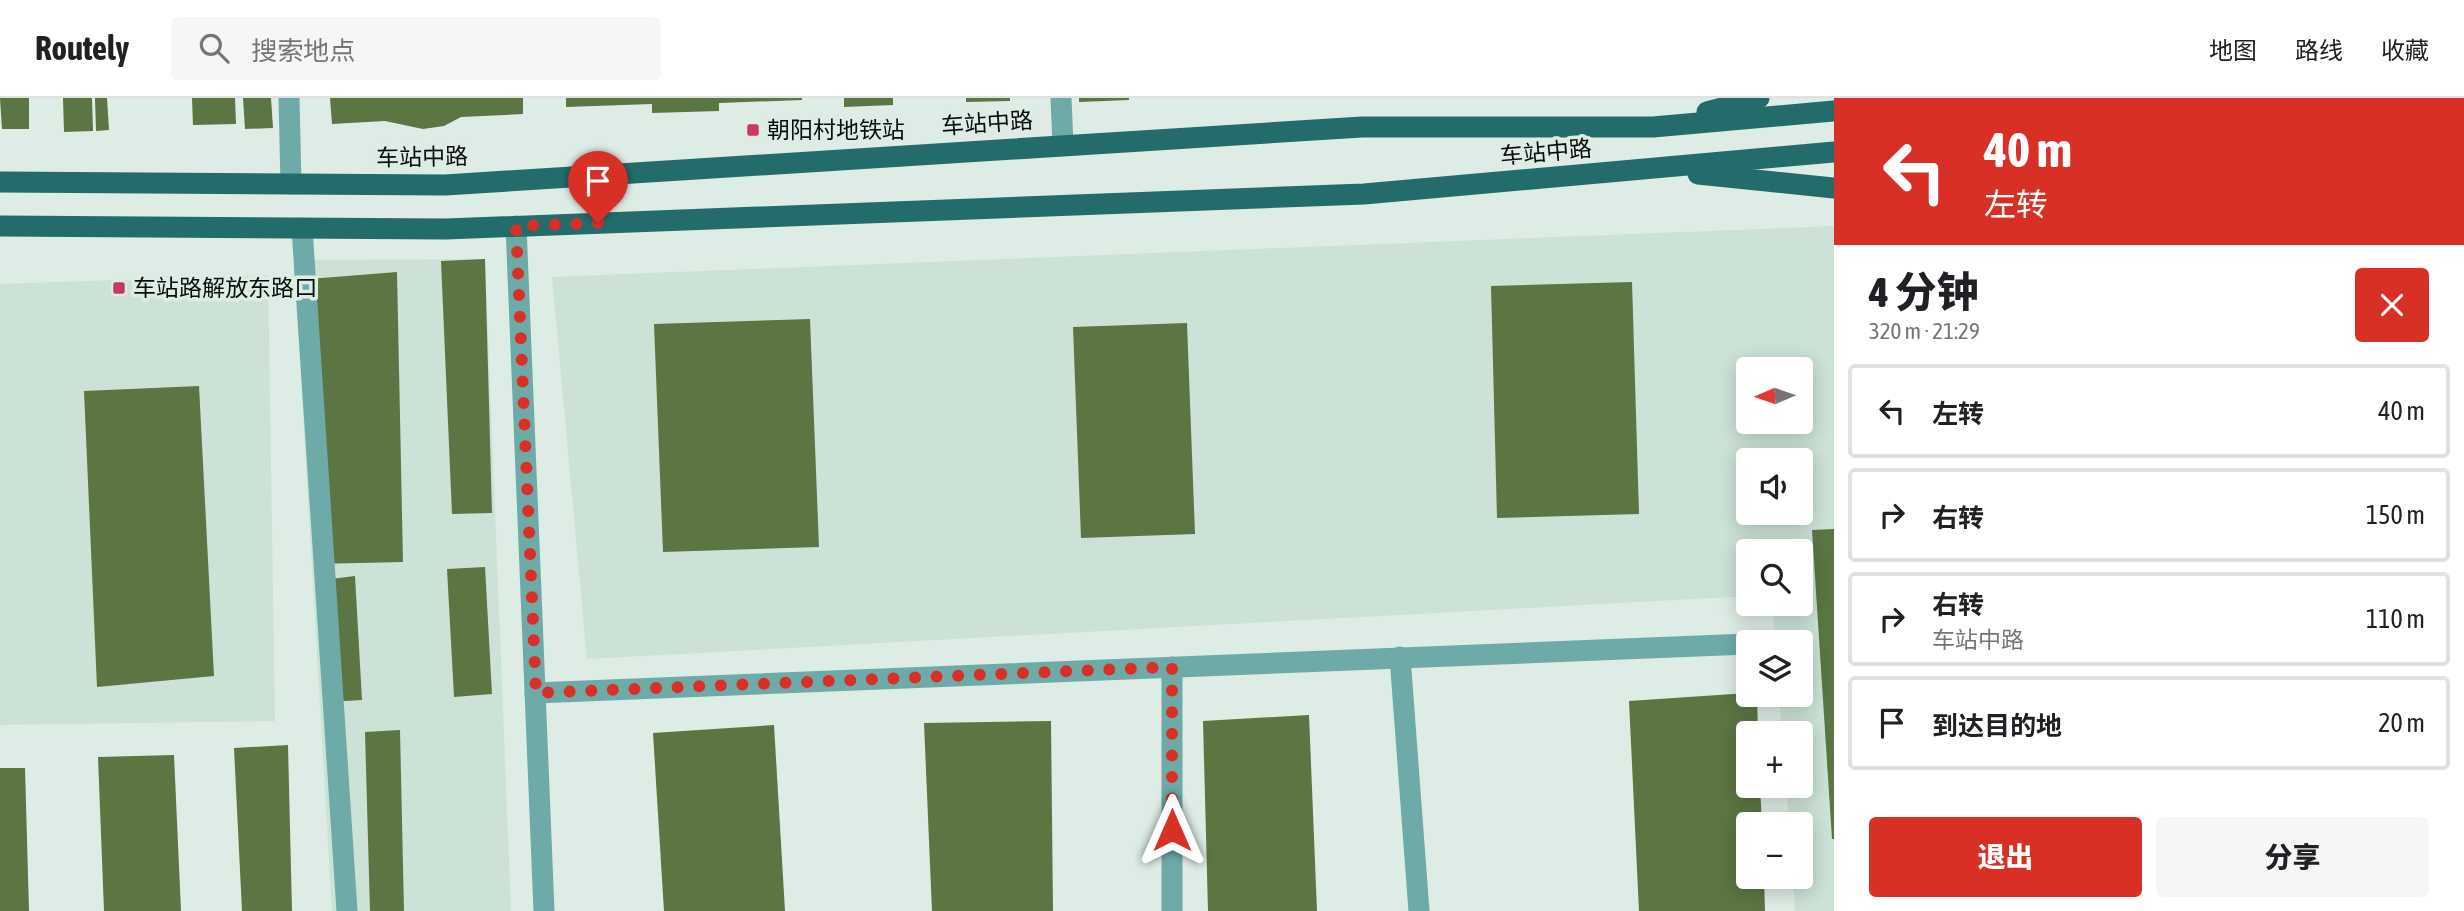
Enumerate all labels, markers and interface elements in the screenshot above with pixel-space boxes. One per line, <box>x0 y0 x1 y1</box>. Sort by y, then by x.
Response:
search box <box>171 17 661 80</box>
text: Routely <box>35 29 129 67</box>
icon: search <box>195 29 233 67</box>
text: 搜索地点 <box>251 36 355 66</box>
text: 地图 <box>2209 37 2257 64</box>
text: 路线 <box>2295 37 2343 64</box>
text: 收藏 <box>2381 37 2429 64</box>
street label: 车站中路 <box>940 107 1034 139</box>
place label: 朝阳村地铁站 <box>767 117 905 143</box>
text: 40 m <box>1984 121 2072 177</box>
marker: 朝阳村地铁站 <box>745 122 761 138</box>
icon: left <box>1869 126 1960 217</box>
street label: 车站中路 <box>1499 135 1593 169</box>
street label: 车站中路 <box>376 143 468 171</box>
pin <box>568 151 628 223</box>
icon: arrive <box>579 162 617 200</box>
text: 左转 <box>1984 186 2048 223</box>
text: 4 分钟 <box>1869 268 1979 316</box>
button: close <box>2355 268 2429 342</box>
place label: 车站路解放东路口 <box>133 275 317 301</box>
marker: 车站路解放东路口 <box>111 280 127 296</box>
text: 320 m · 21:29 <box>1869 318 1980 344</box>
north arrow <box>1736 357 1813 434</box>
map controls <box>1736 357 1813 889</box>
icon: left <box>1873 392 1911 430</box>
text: 40 m <box>2378 396 2425 426</box>
text: 左转 <box>1932 399 1984 429</box>
button: sound <box>1736 448 1813 525</box>
icon: right <box>1873 496 1911 534</box>
text: 150 m <box>2366 500 2425 530</box>
text: 右转 <box>1932 503 1984 533</box>
button: search <box>1736 539 1813 616</box>
text: 右转 <box>1932 590 1984 620</box>
icon: right <box>1873 600 1911 638</box>
text: 110 m <box>2366 604 2425 634</box>
text: 车站中路 <box>1932 627 2024 653</box>
button: layers <box>1736 630 1813 707</box>
icon: arrive <box>1873 704 1911 742</box>
text: 20 m <box>2378 708 2425 738</box>
text: 到达目的地 <box>1932 711 2062 741</box>
button: + <box>1736 721 1813 798</box>
position arrow <box>1135 793 1209 867</box>
button: − <box>1736 812 1813 889</box>
button: 退出 <box>1869 817 2142 897</box>
button: 分享 <box>2156 817 2429 897</box>

